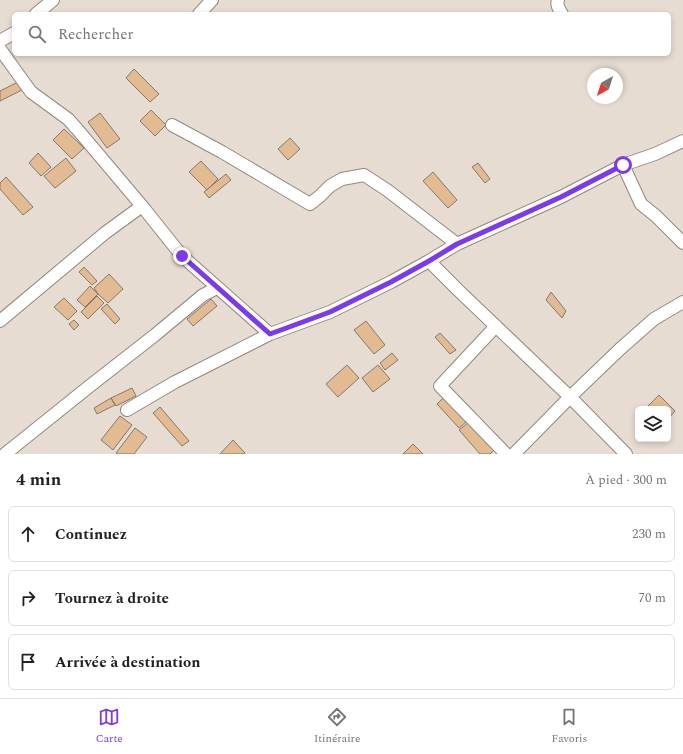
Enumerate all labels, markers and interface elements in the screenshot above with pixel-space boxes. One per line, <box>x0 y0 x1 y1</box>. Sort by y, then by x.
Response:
search box <box>12 12 671 56</box>
icon: search <box>26 23 48 45</box>
text: Rechercher <box>58 23 133 46</box>
north arrow <box>587 68 623 104</box>
route start <box>614 156 632 174</box>
route end <box>173 247 191 265</box>
map controls <box>635 406 671 442</box>
button: layers <box>635 406 671 442</box>
text: 4 min <box>16 467 61 493</box>
text: À pied · 300 m <box>585 470 667 490</box>
icon: ahead <box>17 523 39 545</box>
text: Continuez <box>55 523 127 546</box>
text: 230 m <box>632 524 666 544</box>
icon: right <box>17 587 39 609</box>
text: Tournez à droite <box>55 587 169 610</box>
text: 70 m <box>639 588 666 608</box>
icon: arrive <box>17 651 39 673</box>
text: Arrivée à destination <box>55 651 201 674</box>
tab: Carte <box>96 706 123 747</box>
tab: Itinéraire <box>314 706 360 747</box>
tab: Favoris <box>552 706 587 747</box>

